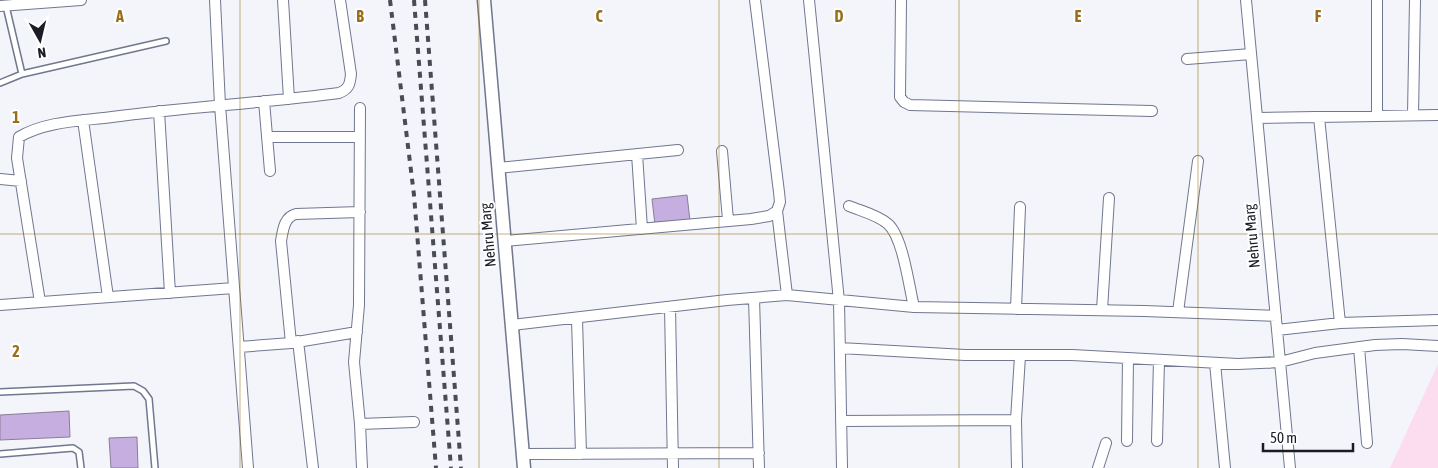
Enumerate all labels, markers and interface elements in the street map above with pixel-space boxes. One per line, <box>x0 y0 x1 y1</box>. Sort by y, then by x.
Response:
text: A <box>115 7 124 25</box>
text: B <box>356 7 364 25</box>
text: C <box>595 7 603 25</box>
text: D <box>835 7 844 25</box>
text: E <box>1075 7 1082 25</box>
text: F <box>1315 7 1322 25</box>
north arrow <box>15 15 65 65</box>
text: N <box>37 44 47 61</box>
text: 1 <box>12 108 20 126</box>
street label: Nehru Marg <box>476 202 499 268</box>
street label: Nehru Marg <box>1240 203 1263 269</box>
text: 2 <box>12 342 20 360</box>
scale bar <box>1263 420 1353 452</box>
text: 50 m <box>1270 429 1297 446</box>

